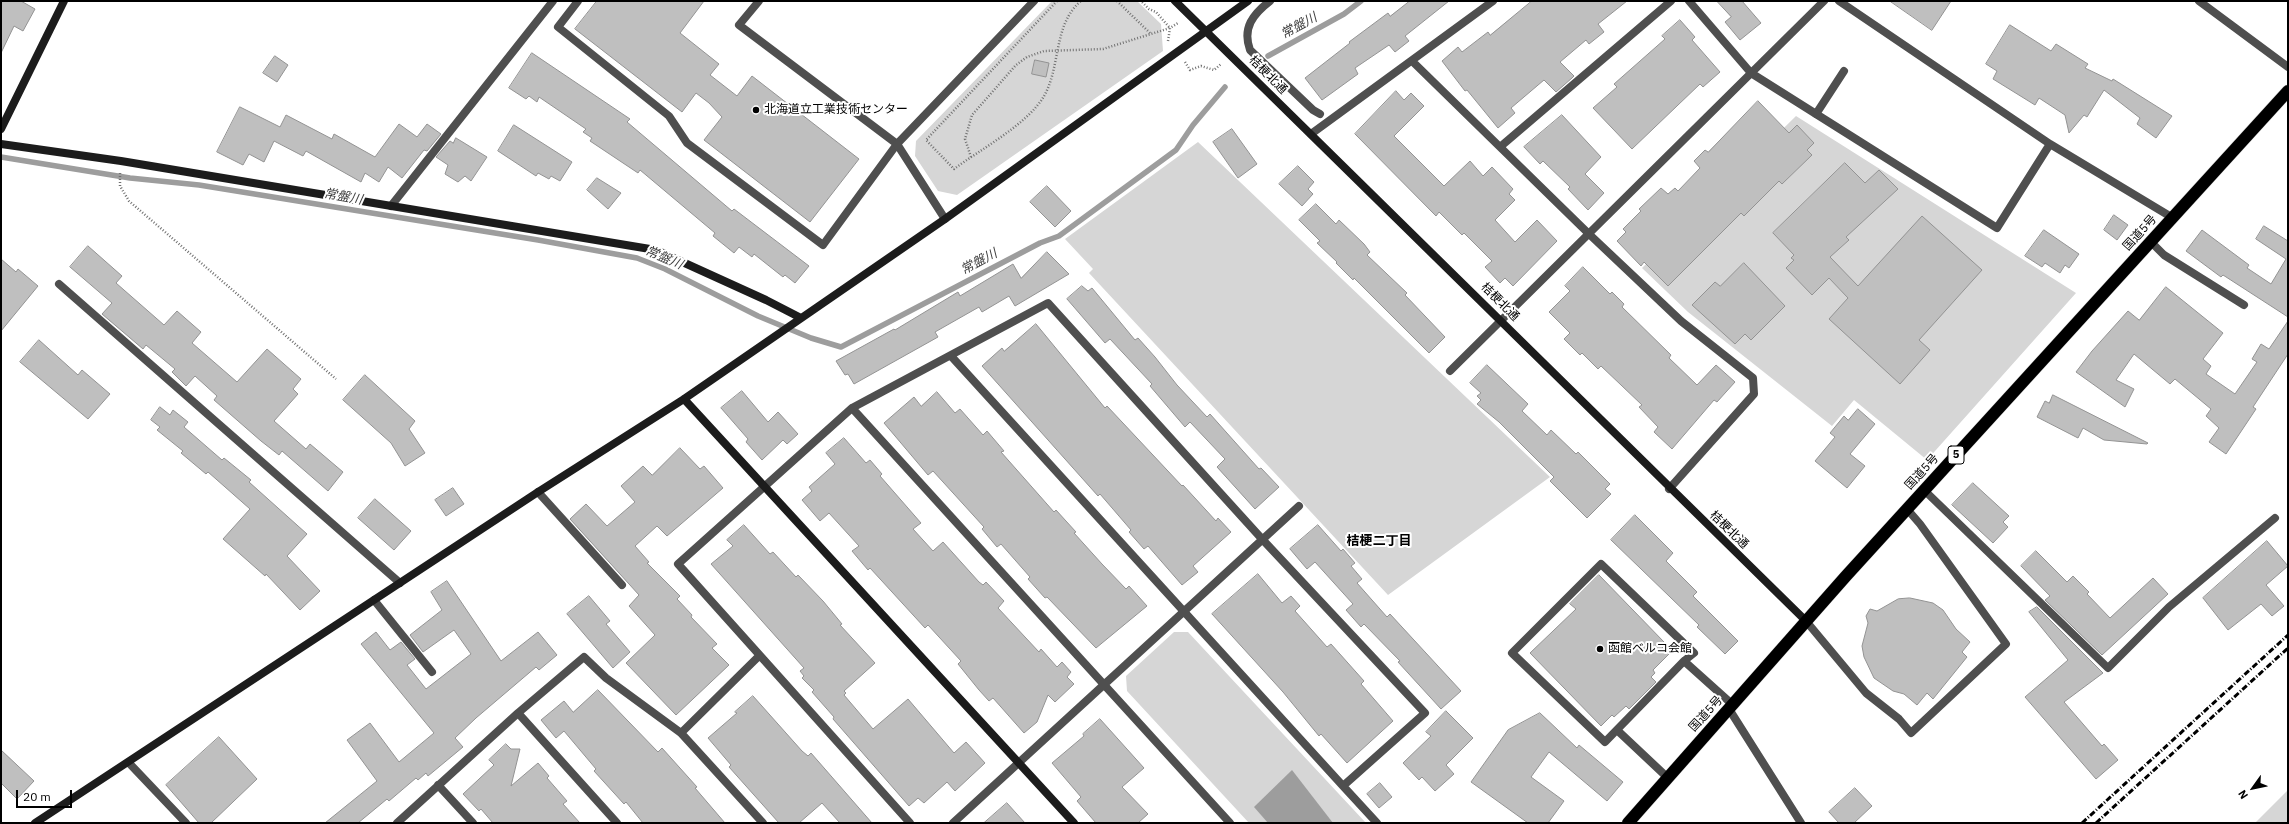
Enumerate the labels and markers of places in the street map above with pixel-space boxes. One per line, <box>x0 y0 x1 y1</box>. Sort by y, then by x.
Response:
place label: 北海道立工業技術センター <box>764 103 908 117</box>
marker: 北海道立工業技術センター <box>751 105 761 115</box>
place label: 函館ベルコ会館 <box>1608 642 1692 656</box>
marker: 函館ベルコ会館 <box>1595 644 1605 654</box>

